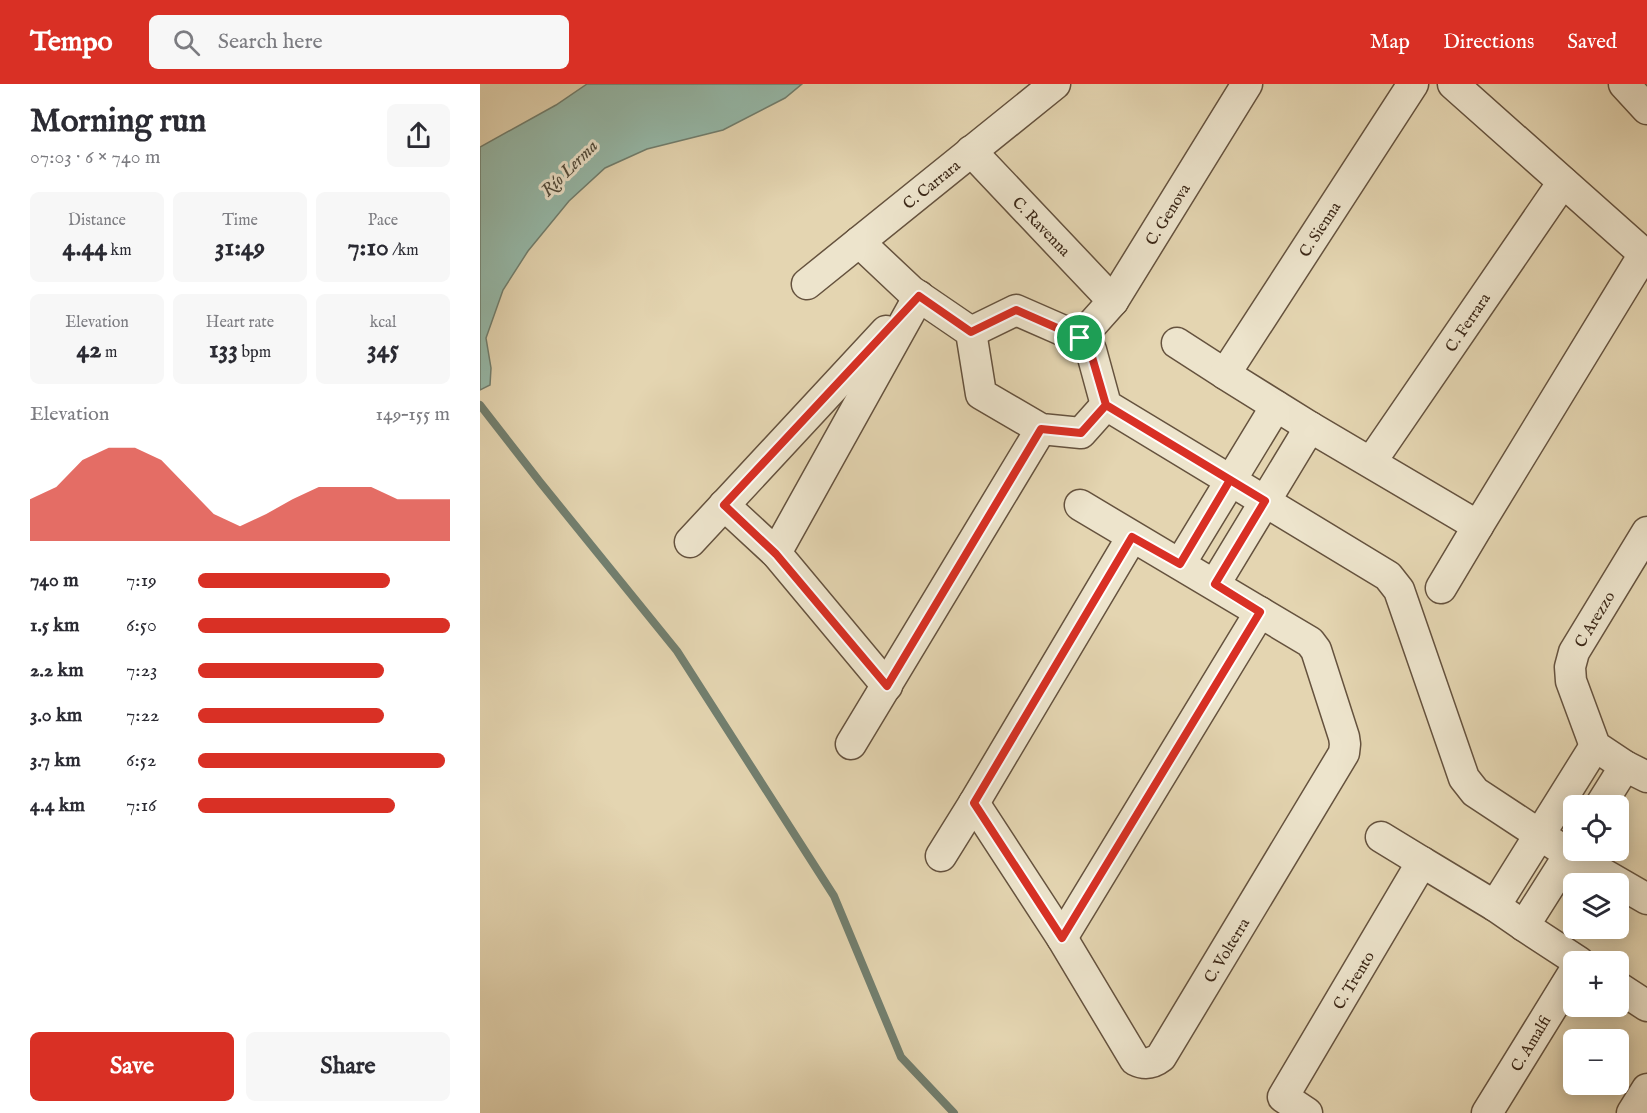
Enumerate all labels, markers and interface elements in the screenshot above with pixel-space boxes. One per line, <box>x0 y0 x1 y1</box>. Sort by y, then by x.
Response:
search box <box>149 15 569 69</box>
text: Tempo <box>30 25 113 60</box>
icon: search <box>170 26 203 59</box>
text: Search here <box>218 28 323 56</box>
text: Map <box>1370 29 1410 56</box>
text: Directions <box>1443 29 1534 56</box>
text: Saved <box>1567 29 1617 56</box>
text: Morning run <box>30 101 206 143</box>
button: share <box>387 104 450 167</box>
water label: Río Lerma <box>537 136 604 203</box>
text: 07:03 · 6 × 740 m <box>30 145 160 170</box>
street label: C. Carrara <box>900 156 965 215</box>
street label: C. Genova <box>1142 180 1196 250</box>
street label: C. Ravenna <box>1007 193 1074 262</box>
street label: C. Sienna <box>1295 199 1346 262</box>
text: Distance <box>68 211 126 231</box>
text: Time <box>222 211 258 231</box>
text: Pace <box>368 211 398 231</box>
text: 4.44 <box>62 231 107 264</box>
text: 31:49 <box>215 231 265 264</box>
text: 7:10 <box>347 231 389 264</box>
text: km <box>107 241 132 261</box>
text: /km <box>389 241 419 261</box>
street label: C. Ferrara <box>1442 290 1496 357</box>
pin <box>1054 312 1105 363</box>
text: Elevation <box>65 313 129 333</box>
text: Heart rate <box>206 313 274 333</box>
text: kcal <box>370 313 396 333</box>
icon: arrive <box>1063 321 1096 354</box>
text: 42 <box>77 333 102 366</box>
text: 133 <box>209 333 238 366</box>
text: 345 <box>367 333 399 366</box>
text: m <box>102 343 117 363</box>
text: bpm <box>238 343 271 363</box>
text: Elevation <box>30 402 109 427</box>
text: 149–155 m <box>376 402 450 427</box>
text: 740 m <box>30 568 79 593</box>
text: 7:19 <box>126 568 157 593</box>
street label: C Arezzo <box>1571 588 1621 652</box>
text: 1.5 km <box>30 613 80 638</box>
text: 6:50 <box>126 613 157 638</box>
text: 2.2 km <box>30 658 84 683</box>
text: 7:23 <box>126 658 157 683</box>
text: 3.0 km <box>30 703 82 728</box>
text: 7:22 <box>126 703 159 728</box>
text: 3.7 km <box>30 748 81 773</box>
text: 6:52 <box>126 748 156 773</box>
text: 4.4 km <box>30 793 85 818</box>
text: 7:16 <box>126 793 157 818</box>
map controls <box>1563 795 1629 1095</box>
button: locate <box>1563 795 1629 861</box>
button: layers <box>1563 873 1629 939</box>
street label: C. Volterra <box>1201 915 1255 987</box>
street label: C. Trento <box>1330 948 1380 1014</box>
button: + <box>1563 951 1629 1017</box>
street label: C. Amalfi <box>1507 1012 1556 1076</box>
button: − <box>1563 1029 1629 1095</box>
button: Save <box>30 1032 234 1101</box>
button: Share <box>246 1032 450 1101</box>

